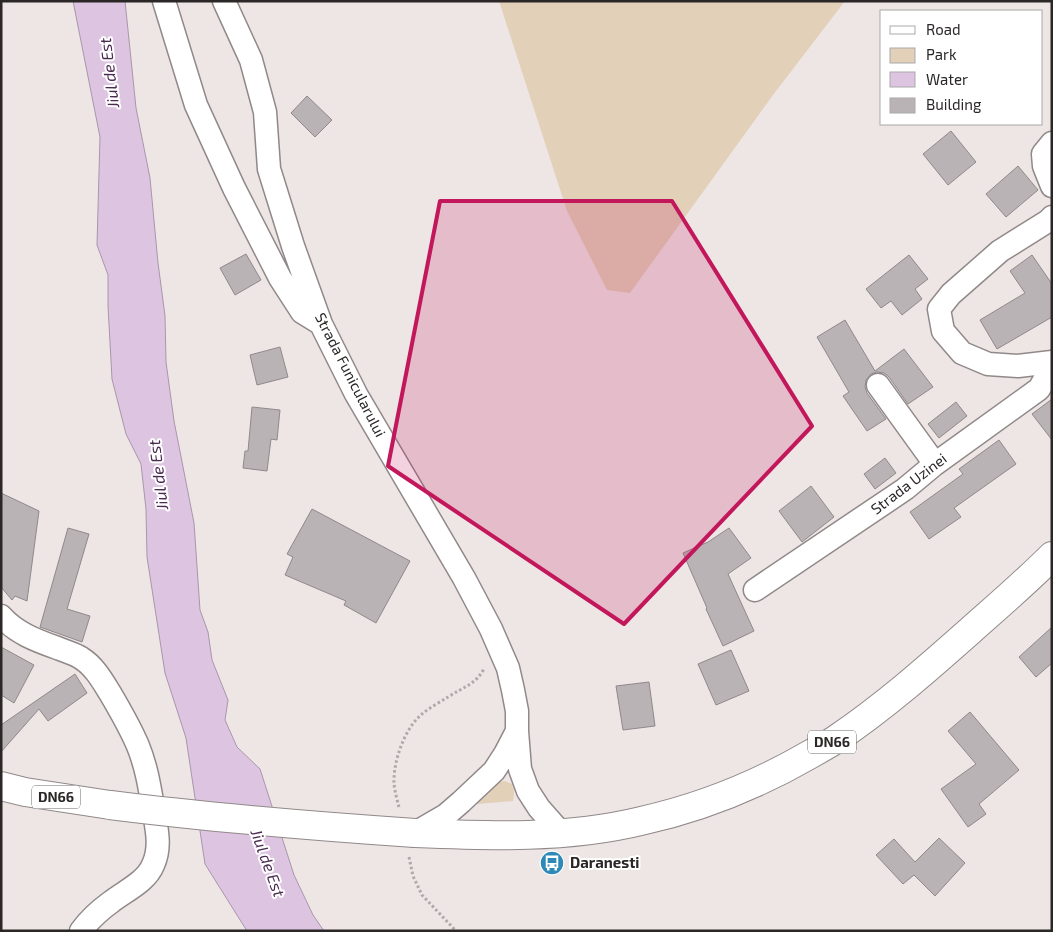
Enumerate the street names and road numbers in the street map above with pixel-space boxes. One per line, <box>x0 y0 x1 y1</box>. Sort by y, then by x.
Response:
street label: Strada Funicularului <box>312 309 390 440</box>
street label: Strada Uzinei <box>867 449 950 518</box>
road number: DN66 <box>808 730 856 754</box>
road number: DN66 <box>32 786 80 809</box>

